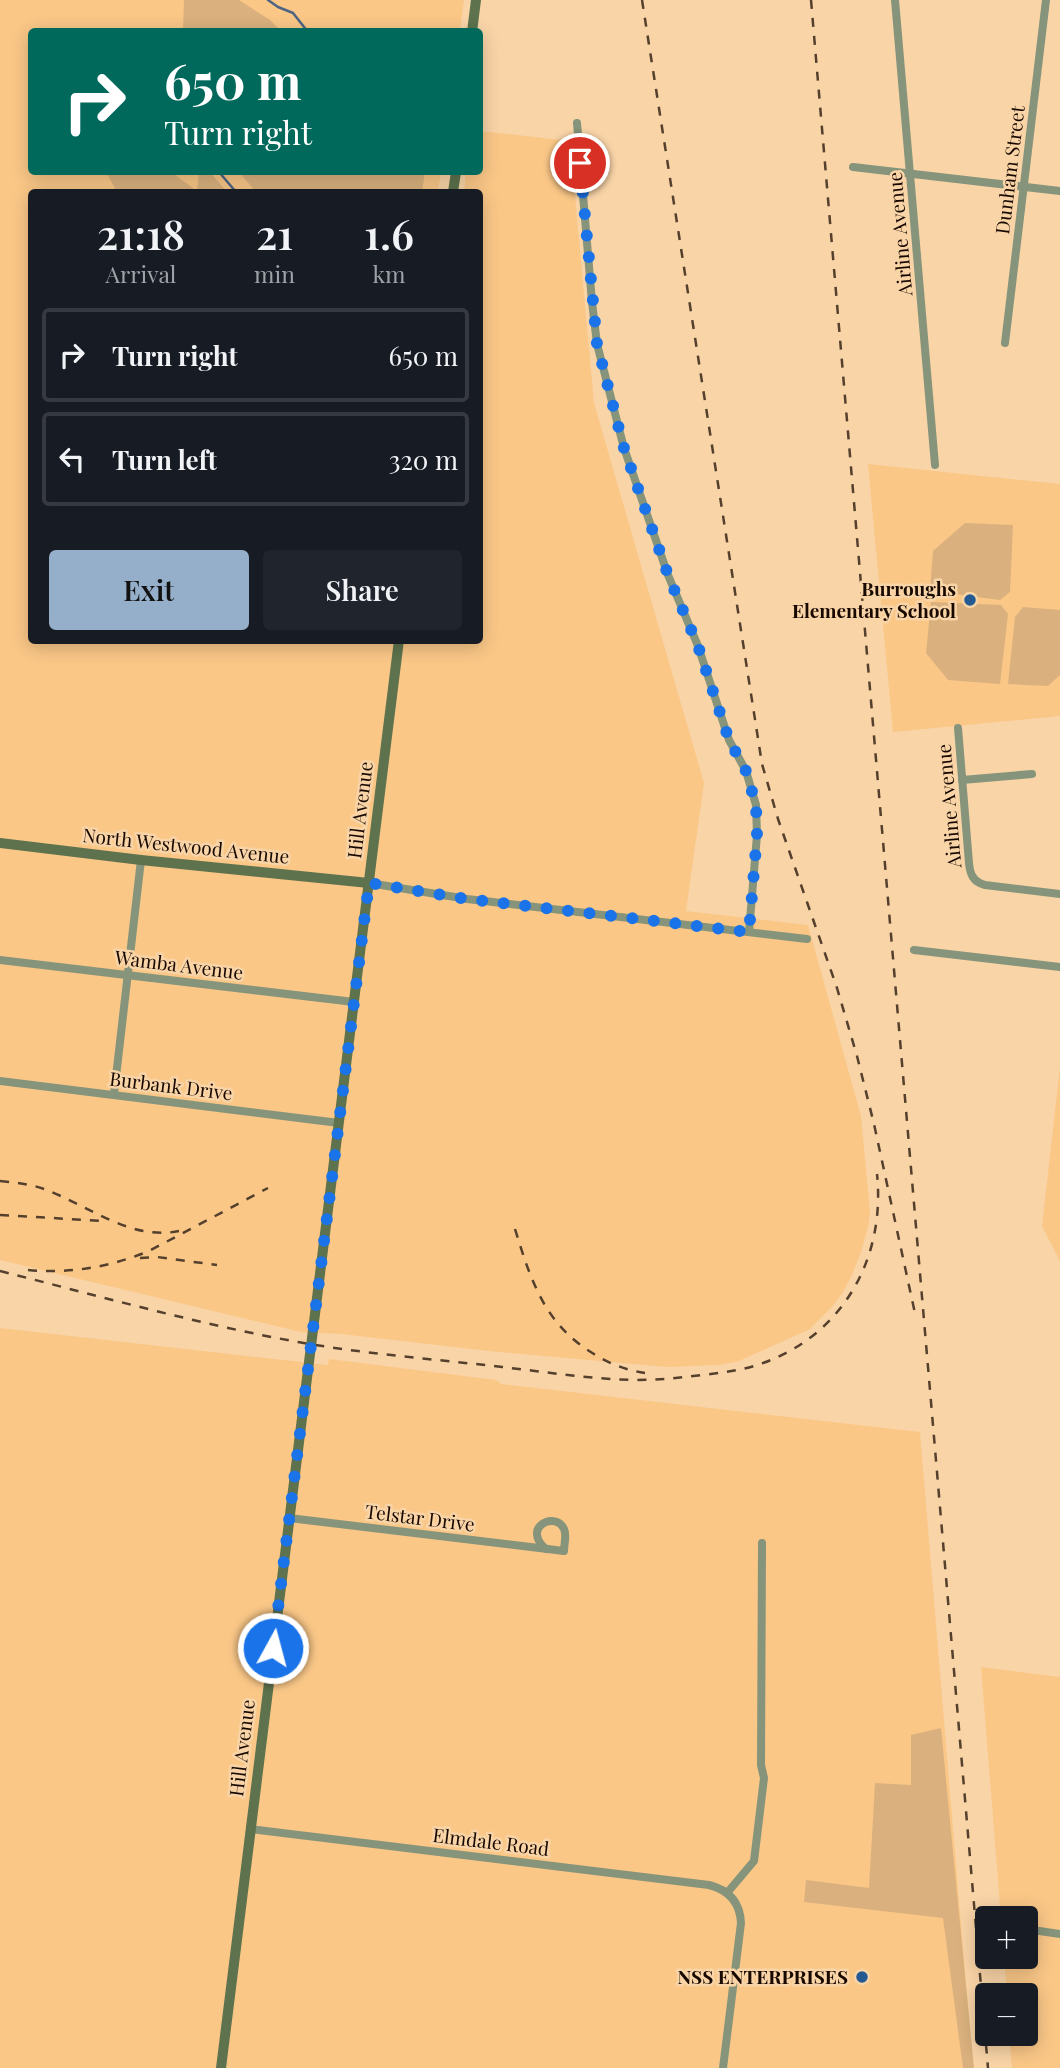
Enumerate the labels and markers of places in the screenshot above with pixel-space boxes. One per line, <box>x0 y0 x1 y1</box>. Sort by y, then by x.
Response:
pin <box>550 133 610 193</box>
place label: Burroughs Elementary School <box>792 575 956 623</box>
marker: Burroughs Elementary School <box>962 592 978 608</box>
place label: NSS ENTERPRISES <box>677 1963 848 1989</box>
marker: NSS ENTERPRISES <box>854 1969 870 1985</box>

